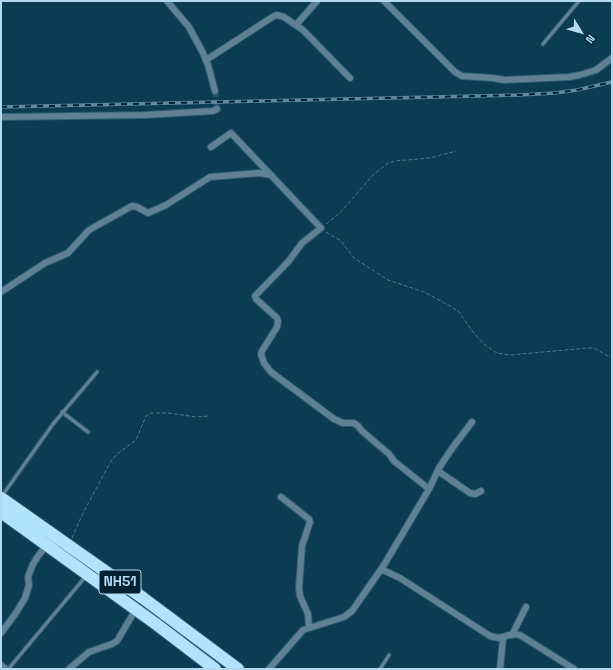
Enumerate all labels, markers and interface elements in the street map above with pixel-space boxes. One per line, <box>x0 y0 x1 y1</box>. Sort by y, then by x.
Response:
north arrow <box>561 12 601 52</box>
text: N <box>583 32 598 46</box>
road number: NH51 <box>99 570 141 594</box>

